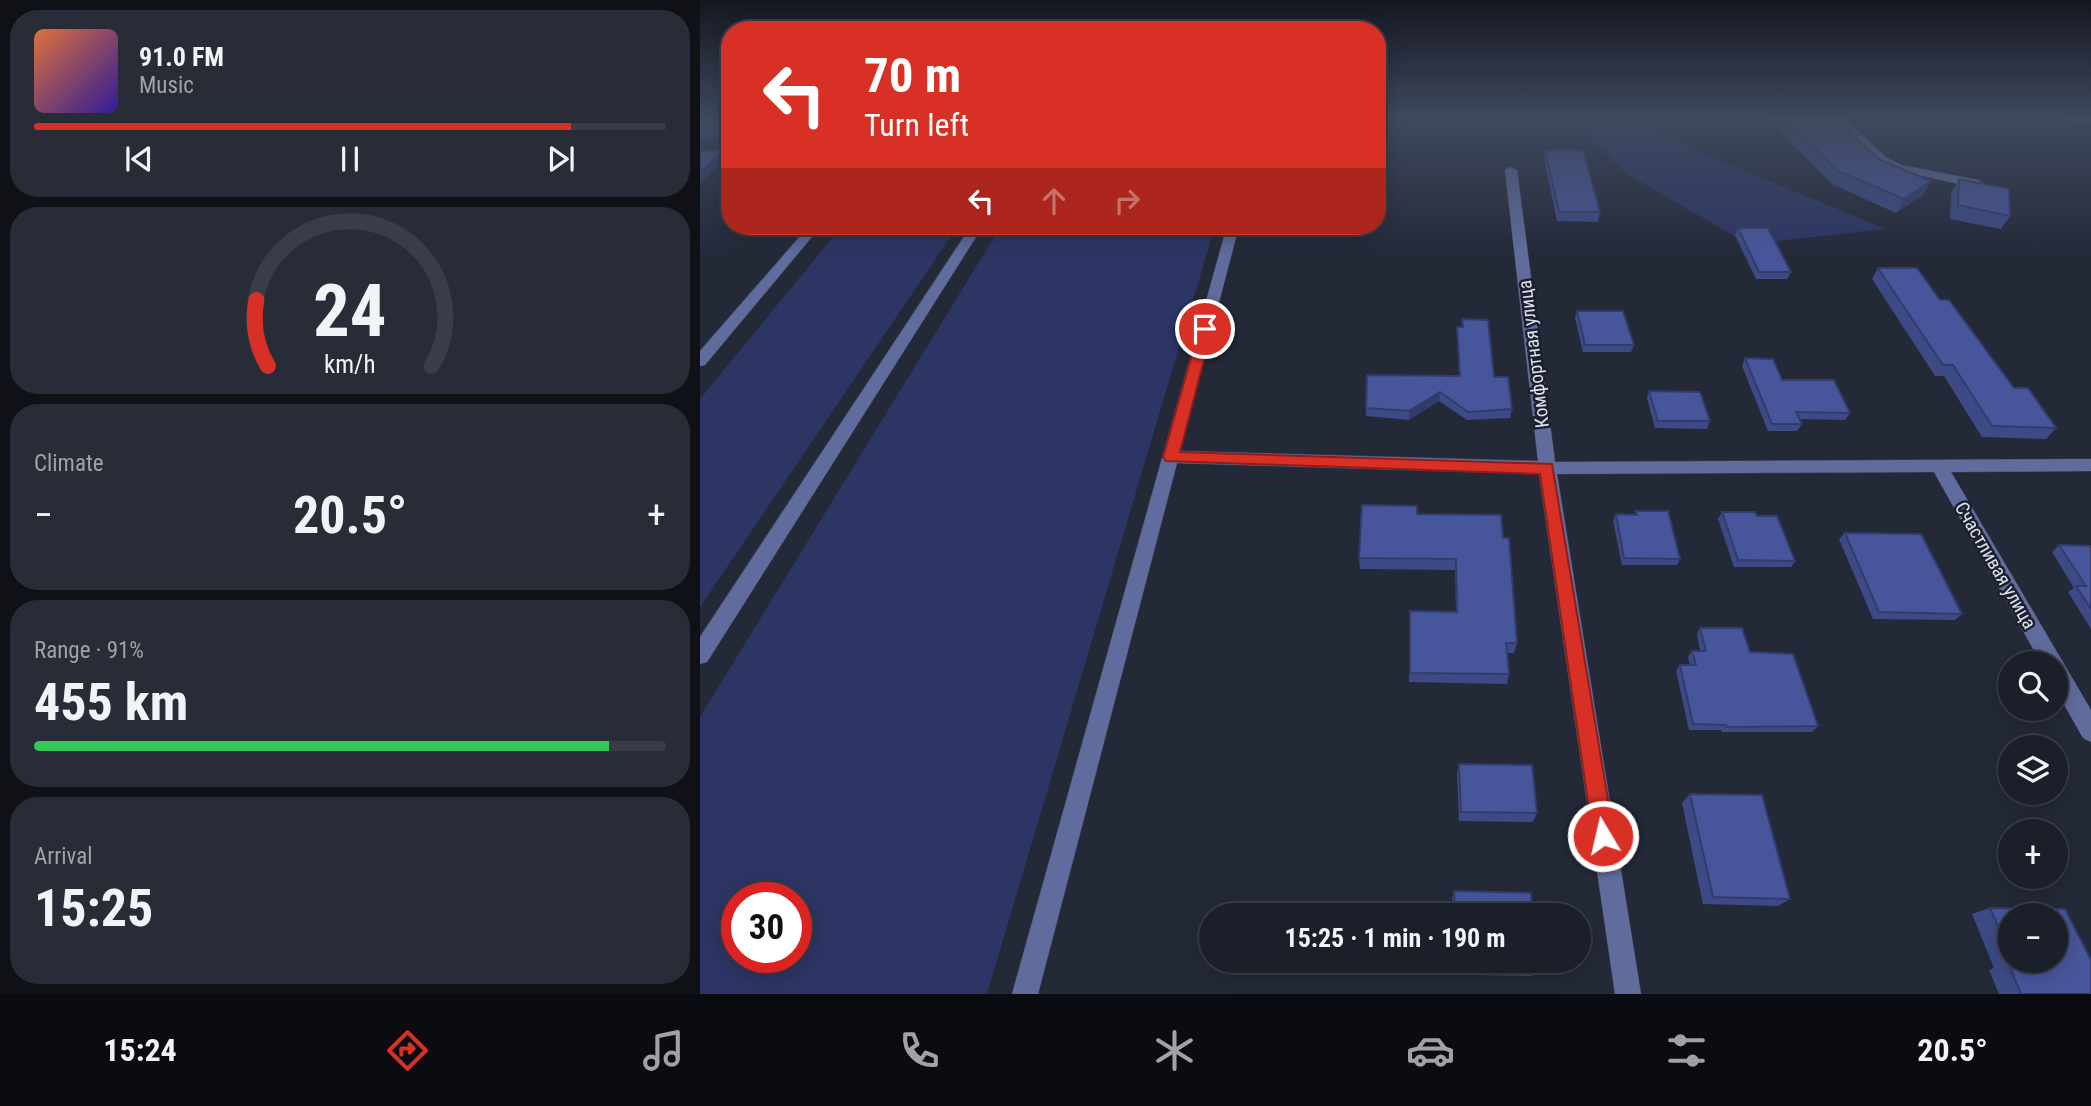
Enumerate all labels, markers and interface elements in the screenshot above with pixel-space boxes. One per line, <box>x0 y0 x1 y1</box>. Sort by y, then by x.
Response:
text: 91.0 FM <box>139 42 224 72</box>
text: 70 m <box>864 47 961 104</box>
icon: left <box>749 49 840 140</box>
text: Music <box>139 72 194 99</box>
text: Turn left <box>864 106 969 144</box>
icon: previous <box>120 140 158 178</box>
icon: pause <box>331 140 369 178</box>
icon: next <box>542 140 580 178</box>
icon: left <box>962 182 1000 220</box>
icon: ahead <box>1035 182 1073 220</box>
icon: right <box>1108 182 1146 220</box>
text: 24 <box>313 269 387 355</box>
street label: Комфортная улица <box>1513 279 1554 429</box>
pin <box>1175 299 1235 359</box>
icon: arrive <box>1186 310 1224 348</box>
text: km/h <box>324 350 376 379</box>
text: Climate <box>34 450 104 477</box>
text: 20.5° <box>293 485 407 546</box>
text: − <box>34 493 53 537</box>
text: + <box>647 493 666 537</box>
street label: Счастливая улица <box>1950 498 2041 633</box>
text: Range · 91% <box>34 637 144 664</box>
map controls <box>1998 651 2068 973</box>
button: search <box>1998 651 2068 721</box>
text: 455 km <box>34 672 188 733</box>
button: layers <box>1998 735 2068 805</box>
position arrow <box>1566 799 1640 873</box>
button: + <box>1998 819 2068 889</box>
text: Arrival <box>34 843 93 870</box>
text: 15:25 <box>34 878 153 939</box>
speed limit sign: 30 <box>721 882 812 973</box>
button: − <box>1998 903 2068 973</box>
text: 15:25 · 1 min · 190 m <box>1285 923 1505 953</box>
icon: directions <box>383 1026 432 1075</box>
icon: music <box>639 1026 688 1075</box>
icon: phone <box>895 1026 944 1075</box>
icon: climate <box>1150 1026 1199 1075</box>
icon: car <box>1406 1026 1455 1075</box>
icon: filters <box>1662 1026 1711 1075</box>
text: 15:24 <box>103 1031 177 1069</box>
text: 20.5° <box>1917 1031 1988 1069</box>

